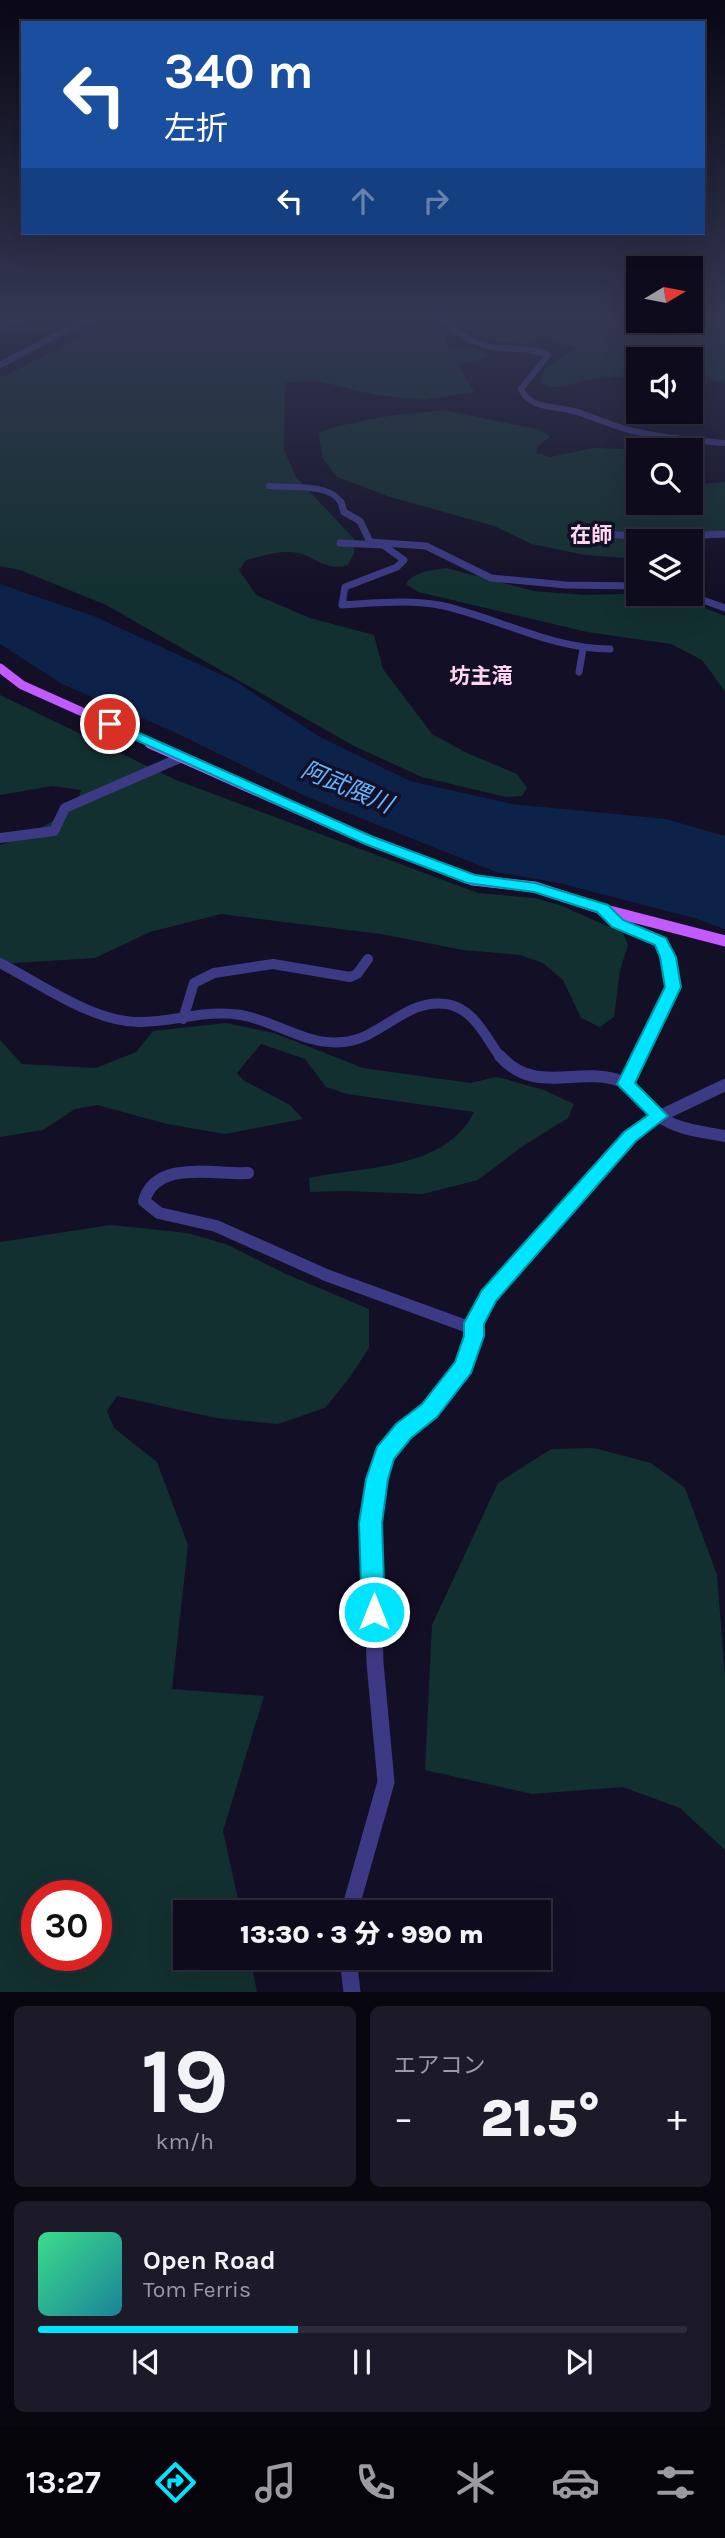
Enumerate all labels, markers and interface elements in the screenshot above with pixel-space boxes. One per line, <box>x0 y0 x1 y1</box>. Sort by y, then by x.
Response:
text: 340 m <box>164 43 314 100</box>
icon: left <box>49 49 140 140</box>
text: 左折 <box>164 110 228 147</box>
icon: left <box>271 182 309 220</box>
icon: ahead <box>344 182 382 220</box>
icon: right <box>417 182 455 220</box>
north arrow <box>626 256 704 332</box>
map controls <box>626 256 703 606</box>
button: sound <box>626 347 703 424</box>
button: search <box>626 438 703 515</box>
district label: 在師 <box>570 523 612 547</box>
button: layers <box>626 529 703 606</box>
district label: 坊主滝 <box>450 664 513 688</box>
pin <box>80 694 140 754</box>
icon: arrive <box>91 705 129 743</box>
water label: 阿武隈川 <box>297 755 399 820</box>
position arrow <box>337 1575 411 1649</box>
speed limit sign: 30 <box>21 1880 112 1971</box>
text: 13:30 · 3 分 · 990 m <box>240 1919 484 1950</box>
text: 19 <box>141 2029 229 2135</box>
text: エアコン <box>394 2052 486 2079</box>
text: 21.5° <box>480 2088 600 2149</box>
text: − <box>394 2096 413 2141</box>
text: + <box>667 2096 687 2141</box>
text: km/h <box>156 2128 214 2155</box>
text: Open Road <box>143 2245 276 2276</box>
text: Tom Ferris <box>143 2276 251 2303</box>
icon: previous <box>127 2343 165 2381</box>
icon: pause <box>343 2343 381 2381</box>
icon: next <box>560 2343 598 2381</box>
icon: directions <box>151 2458 200 2507</box>
icon: music <box>251 2458 300 2507</box>
icon: phone <box>351 2458 400 2507</box>
icon: climate <box>451 2458 500 2507</box>
icon: car <box>551 2458 600 2507</box>
icon: filters <box>651 2458 700 2507</box>
text: 13:27 <box>25 2464 101 2501</box>

